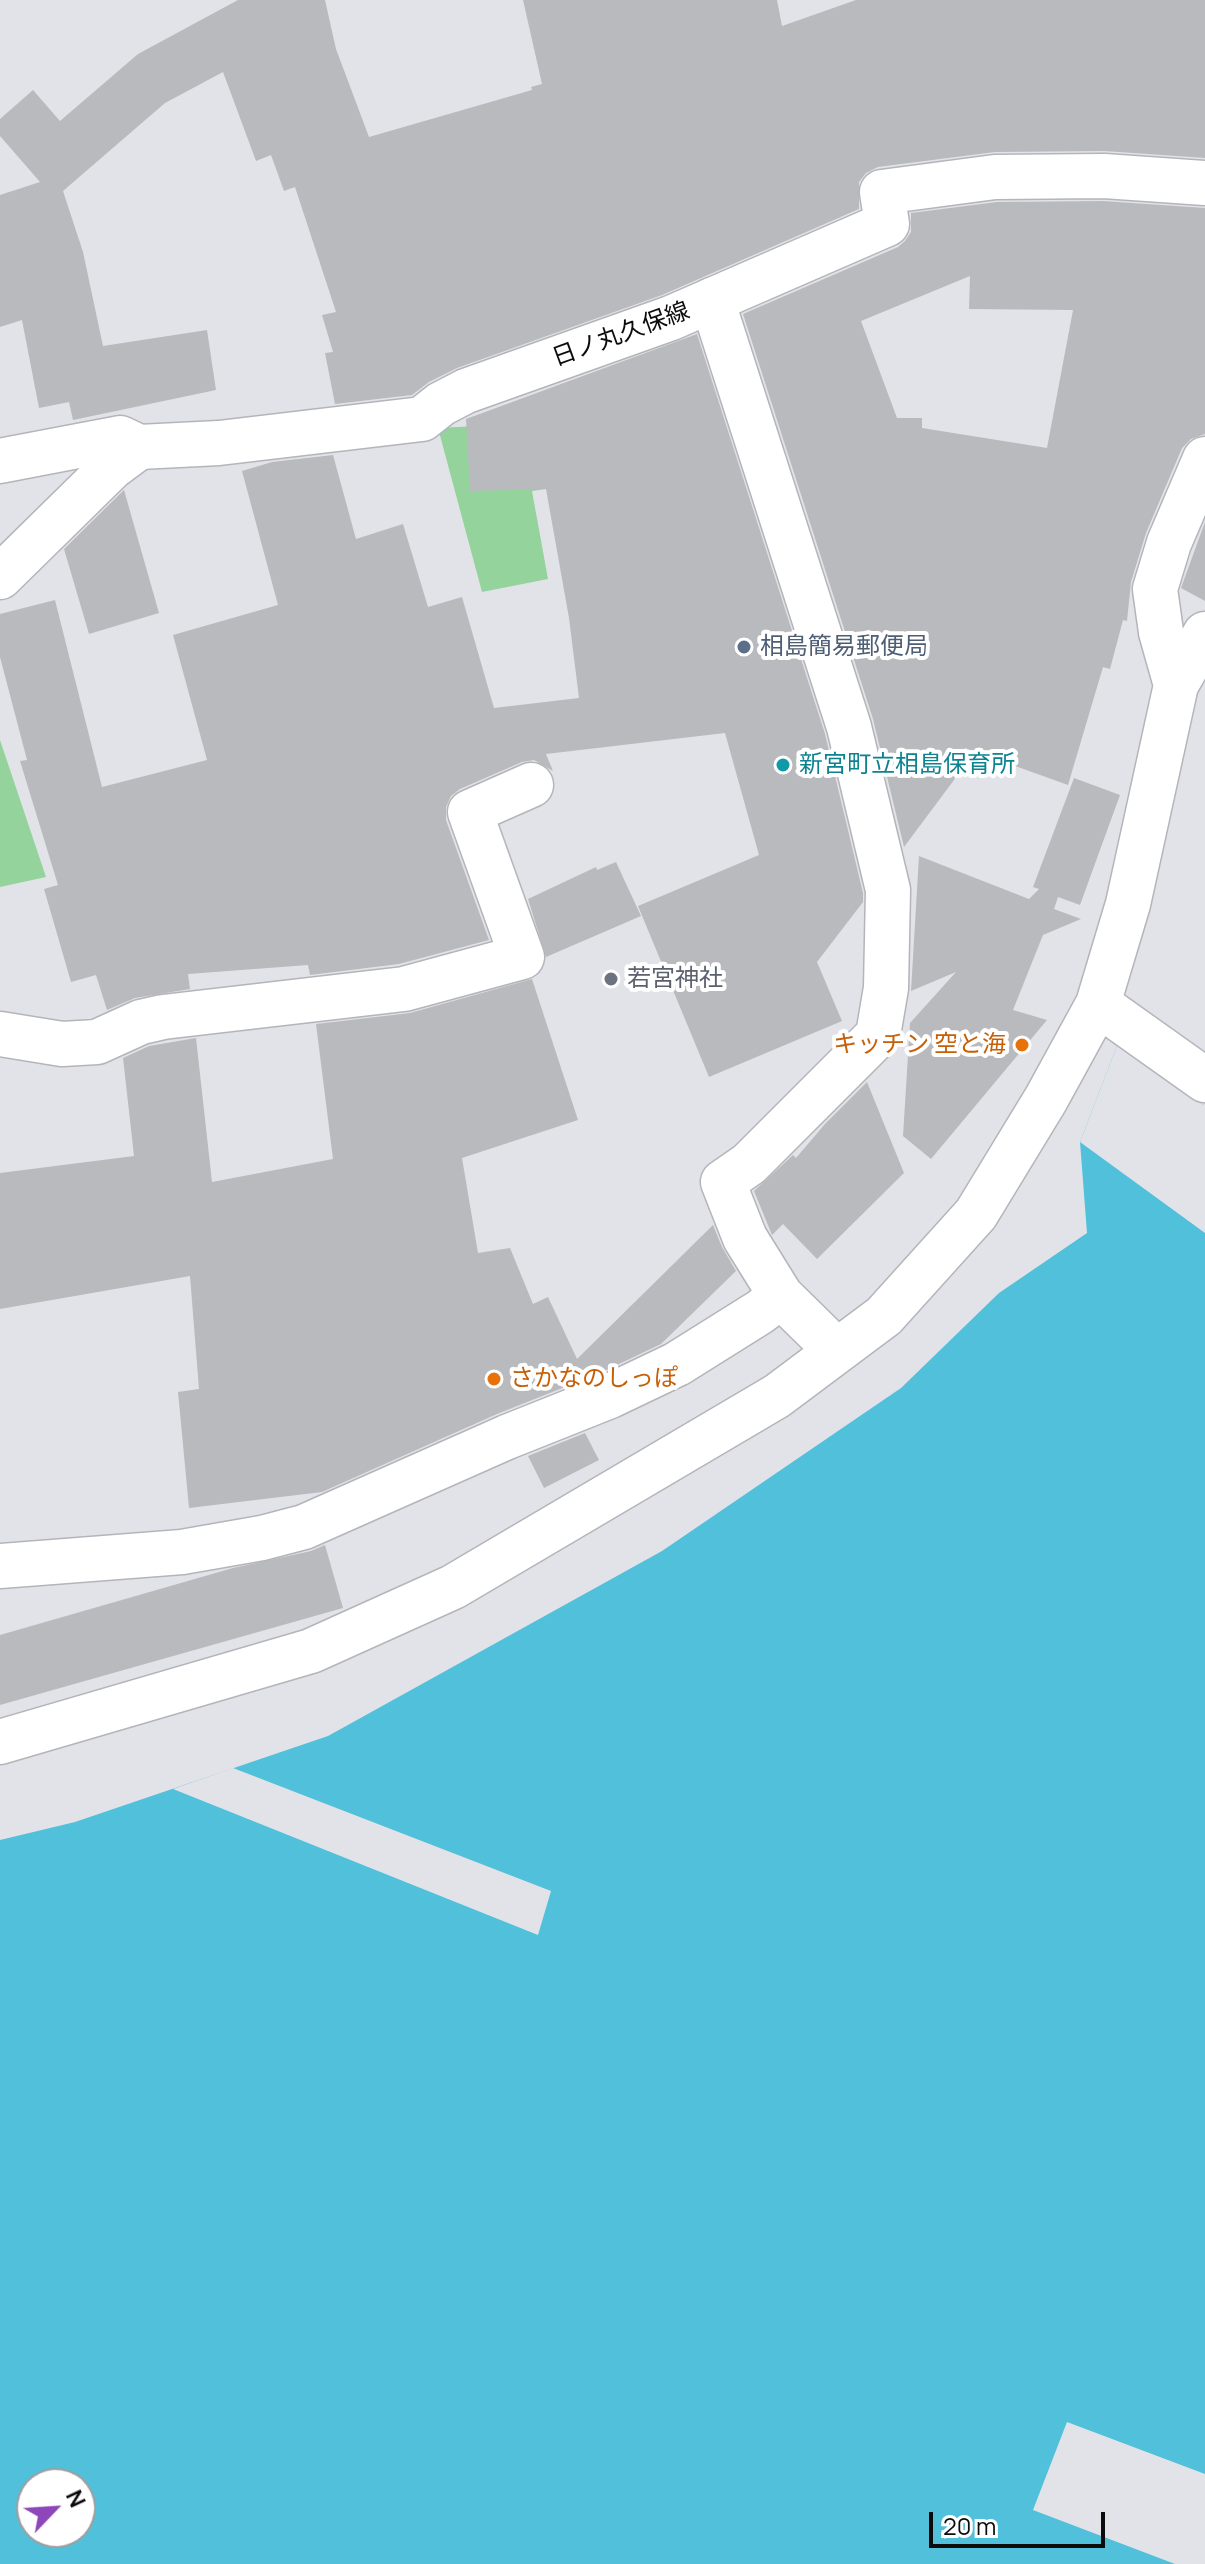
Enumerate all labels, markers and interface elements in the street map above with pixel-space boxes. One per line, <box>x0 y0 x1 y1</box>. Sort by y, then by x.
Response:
street label: 日ノ丸久保線 <box>548 297 694 373</box>
place label: 相島簡易郵便局 <box>760 633 928 661</box>
marker: 相島簡易郵便局 <box>735 638 753 656</box>
place label: 新宮町立相島保育所 <box>799 751 1015 779</box>
marker: 新宮町立相島保育所 <box>774 756 792 774</box>
place label: 若宮神社 <box>627 965 723 993</box>
marker: 若宮神社 <box>602 970 620 988</box>
place label: キッチン 空と海 <box>833 1031 1006 1059</box>
marker: キッチン 空と海 <box>1013 1036 1031 1054</box>
place label: さかなのしっぽ <box>510 1365 678 1393</box>
marker: さかなのしっぽ <box>485 1370 503 1388</box>
north arrow <box>16 2468 96 2548</box>
text: N <box>59 2485 93 2512</box>
scale bar <box>933 2496 1109 2546</box>
text: 20 m <box>943 2509 996 2542</box>

